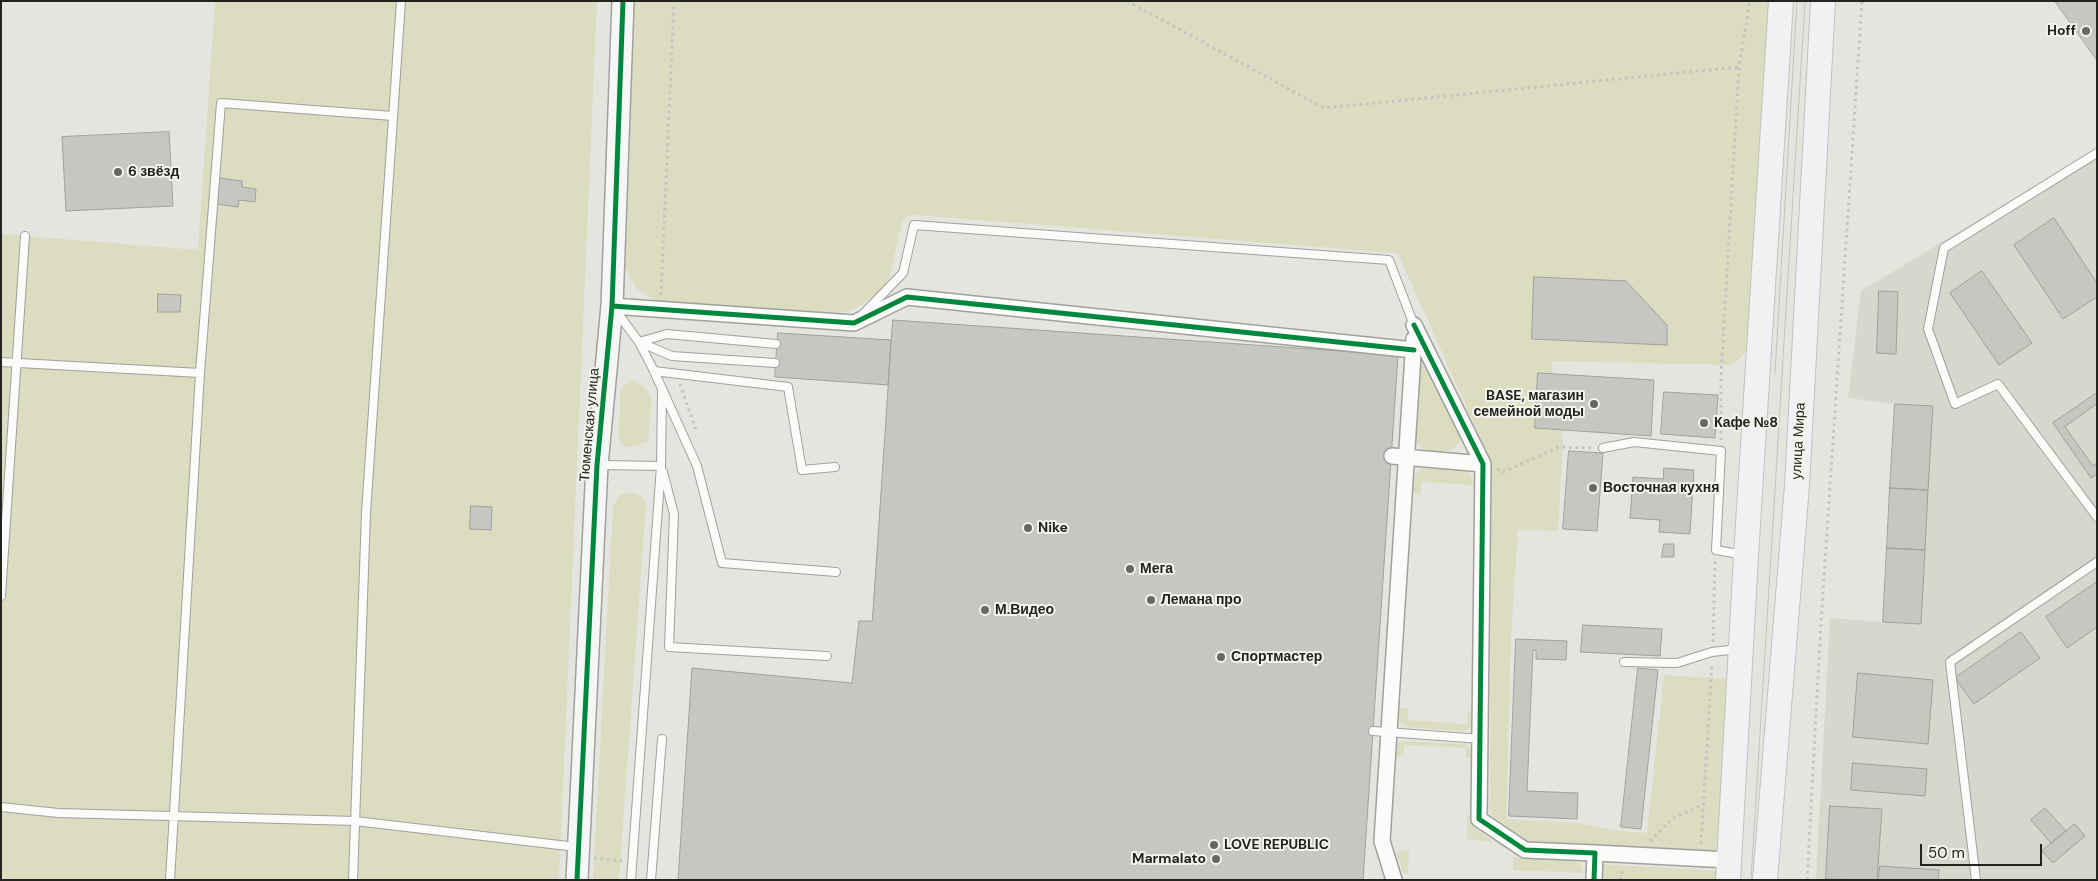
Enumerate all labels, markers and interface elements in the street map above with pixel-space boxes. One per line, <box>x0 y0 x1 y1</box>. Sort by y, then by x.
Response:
place label: Hoff <box>2047 23 2076 39</box>
marker: Hoff <box>2080 25 2092 37</box>
place label: 6 звёзд <box>128 164 179 180</box>
marker: 6 звёзд <box>112 166 124 178</box>
street label: Тюменская улица <box>577 367 603 483</box>
place label: BASE, магазин семейной моды <box>1474 388 1584 421</box>
marker: BASE, магазин семейной моды <box>1588 398 1600 410</box>
street label: улица Мира <box>1789 402 1809 480</box>
place label: Кафе №8 <box>1714 415 1778 431</box>
marker: Кафе №8 <box>1698 417 1710 429</box>
place label: Восточная кухня <box>1603 480 1719 496</box>
marker: Восточная кухня <box>1587 482 1599 494</box>
place label: Nike <box>1038 520 1068 536</box>
marker: Nike <box>1022 522 1034 534</box>
place label: Мега <box>1140 561 1173 577</box>
marker: Мега <box>1124 563 1136 575</box>
place label: Лемана про <box>1161 592 1241 608</box>
marker: Лемана про <box>1145 594 1157 606</box>
place label: М.Видео <box>995 602 1054 618</box>
marker: М.Видео <box>979 604 991 616</box>
place label: Спортмастер <box>1231 649 1322 665</box>
marker: Спортмастер <box>1215 651 1227 663</box>
scale bar <box>1923 834 2046 866</box>
place label: LOVE REPUBLIC <box>1224 837 1329 853</box>
marker: LOVE REPUBLIC <box>1208 839 1220 851</box>
text: 50 m <box>1928 843 1965 863</box>
place label: Marmalato <box>1132 851 1206 867</box>
marker: Marmalato <box>1210 853 1222 865</box>

